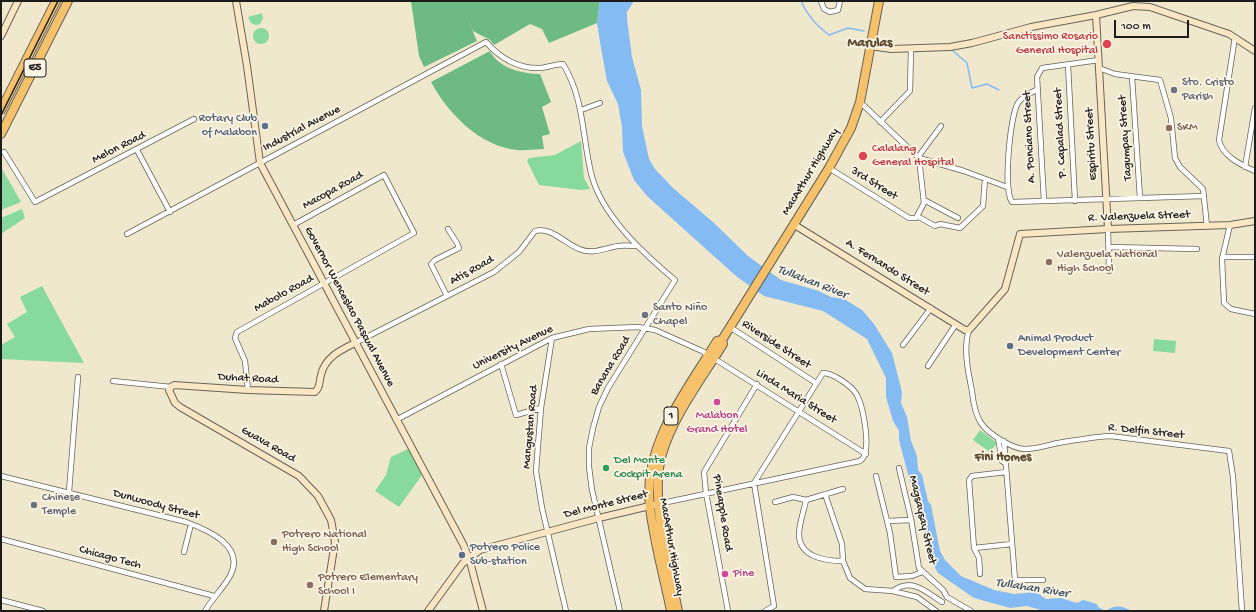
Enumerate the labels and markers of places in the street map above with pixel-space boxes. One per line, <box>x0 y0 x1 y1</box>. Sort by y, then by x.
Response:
place label: Sanctissimo Rosario General Hospital <box>1003 30 1098 58</box>
marker: Sanctissimo Rosario General Hospital <box>1101 38 1113 50</box>
place label: Sto. Cristo Parish <box>1182 76 1234 104</box>
marker: Sto. Cristo Parish <box>1169 85 1179 95</box>
place label: Rotary Club of Malabon <box>199 112 257 140</box>
marker: Rotary Club of Malabon <box>260 121 270 131</box>
place label: SKM <box>1177 121 1198 135</box>
marker: SKM <box>1164 123 1174 133</box>
place label: Calalang General Hospital <box>872 142 954 170</box>
marker: Calalang General Hospital <box>857 150 869 162</box>
place label: Valenzuela National High School <box>1057 248 1157 276</box>
marker: Valenzuela National High School <box>1044 257 1054 267</box>
place label: Santo Niño Chapel <box>653 301 707 329</box>
marker: Santo Niño Chapel <box>640 310 650 320</box>
place label: Animal Product Development Center <box>1018 332 1120 360</box>
marker: Animal Product Development Center <box>1005 341 1015 351</box>
marker: Malabon Grand Hotel <box>712 397 722 407</box>
place label: Malabon Grand Hotel <box>687 409 747 437</box>
place label: Del Monte Cockpit Arena <box>614 454 682 482</box>
marker: Del Monte Cockpit Arena <box>601 463 611 473</box>
place label: Chinese Temple <box>42 491 80 519</box>
marker: Chinese Temple <box>29 500 39 510</box>
place label: Potrero National High School <box>282 528 367 556</box>
marker: Potrero National High School <box>269 537 279 547</box>
place label: Potrero Police Sub-station <box>470 541 540 569</box>
marker: Potrero Police Sub-station <box>457 550 467 560</box>
place label: Pine <box>733 567 754 581</box>
marker: Pine <box>720 569 730 579</box>
place label: Potrero Elementary School I <box>318 571 418 599</box>
marker: Potrero Elementary School I <box>305 580 315 590</box>

